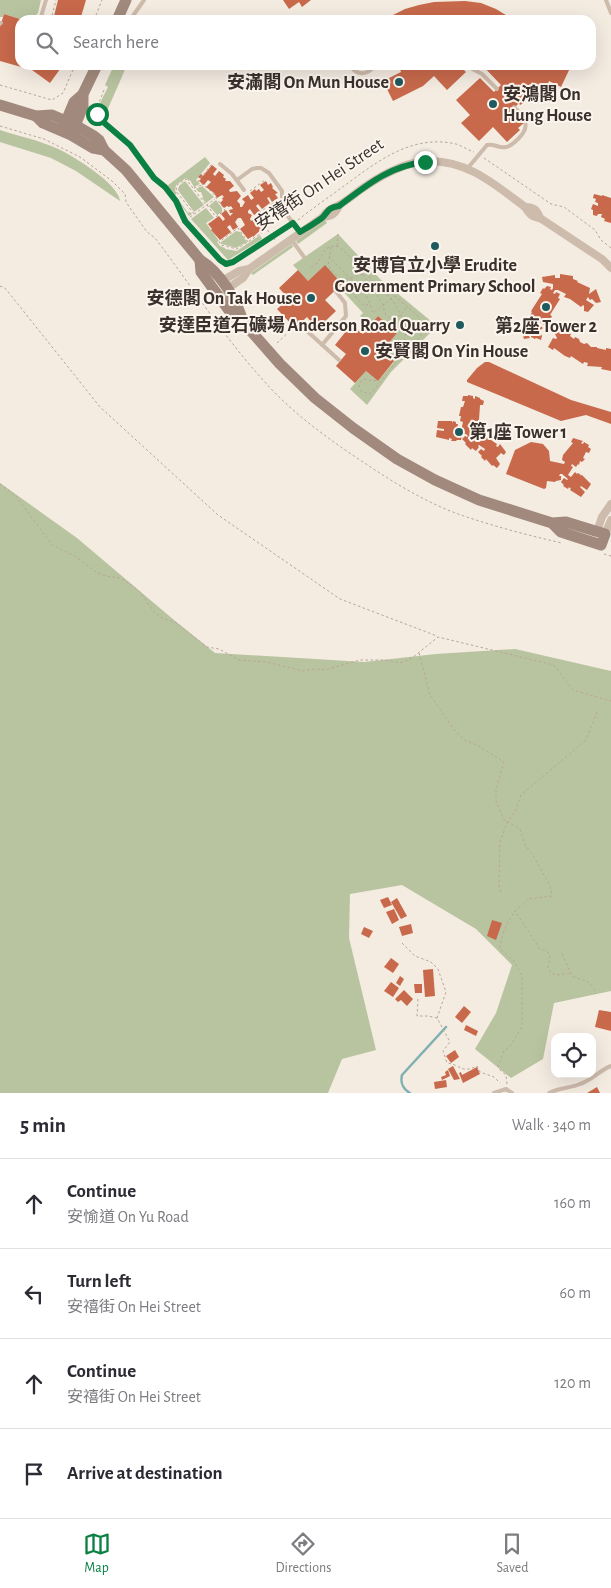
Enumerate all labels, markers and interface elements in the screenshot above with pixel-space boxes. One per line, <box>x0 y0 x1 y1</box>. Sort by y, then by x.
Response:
search box <box>15 15 596 70</box>
icon: search <box>33 29 61 57</box>
text: Search here <box>73 33 159 52</box>
place label: 安滿閣 On Mun House <box>227 72 389 92</box>
marker: 安滿閣 On Mun House <box>393 76 405 88</box>
place label: 安鴻閣 On Hung House <box>503 84 592 125</box>
marker: 安鴻閣 On Hung House <box>487 98 499 110</box>
route start <box>86 103 109 126</box>
street label: 安禧街 On Hei Street <box>251 133 387 234</box>
route end <box>414 151 437 174</box>
marker: 安博官立小學 Erudite Government Primary School <box>429 240 441 252</box>
place label: 安博官立小學 Erudite Government Primary School <box>334 255 536 296</box>
place label: 安德閣 On Tak House <box>146 288 301 308</box>
marker: 安德閣 On Tak House <box>305 292 317 304</box>
marker: 第2座 Tower 2 <box>540 301 552 313</box>
place label: 安達臣道石礦場 Anderson Road Quarry <box>159 315 451 335</box>
place label: 第2座 Tower 2 <box>495 315 598 336</box>
marker: 安達臣道石礦場 Anderson Road Quarry <box>454 319 466 331</box>
place label: 安賢閣 On Yin House <box>375 341 528 361</box>
marker: 安賢閣 On Yin House <box>359 345 371 357</box>
place label: 第1座 Tower 1 <box>469 421 567 442</box>
marker: 第1座 Tower 1 <box>453 426 465 438</box>
map controls <box>551 1033 596 1078</box>
button: locate <box>551 1033 596 1078</box>
text: 5 min <box>20 1115 66 1136</box>
text: Walk · 340 m <box>512 1117 591 1133</box>
text: Continue <box>67 1182 136 1201</box>
icon: ahead <box>20 1190 48 1218</box>
text: 160 m <box>554 1195 591 1211</box>
text: 安愉道 On Yu Road <box>67 1209 189 1225</box>
text: Turn left <box>67 1272 131 1291</box>
icon: left <box>20 1280 48 1308</box>
text: 60 m <box>560 1285 591 1301</box>
text: 安禧街 On Hei Street <box>67 1299 201 1315</box>
text: Continue <box>67 1362 136 1381</box>
icon: ahead <box>20 1370 48 1398</box>
text: 120 m <box>554 1375 591 1391</box>
text: 安禧街 On Hei Street <box>67 1389 201 1405</box>
icon: arrive <box>20 1460 48 1488</box>
text: Arrive at destination <box>67 1464 223 1483</box>
tab: Map <box>83 1530 111 1577</box>
tab: Directions <box>276 1530 331 1577</box>
tab: Saved <box>496 1530 528 1577</box>

